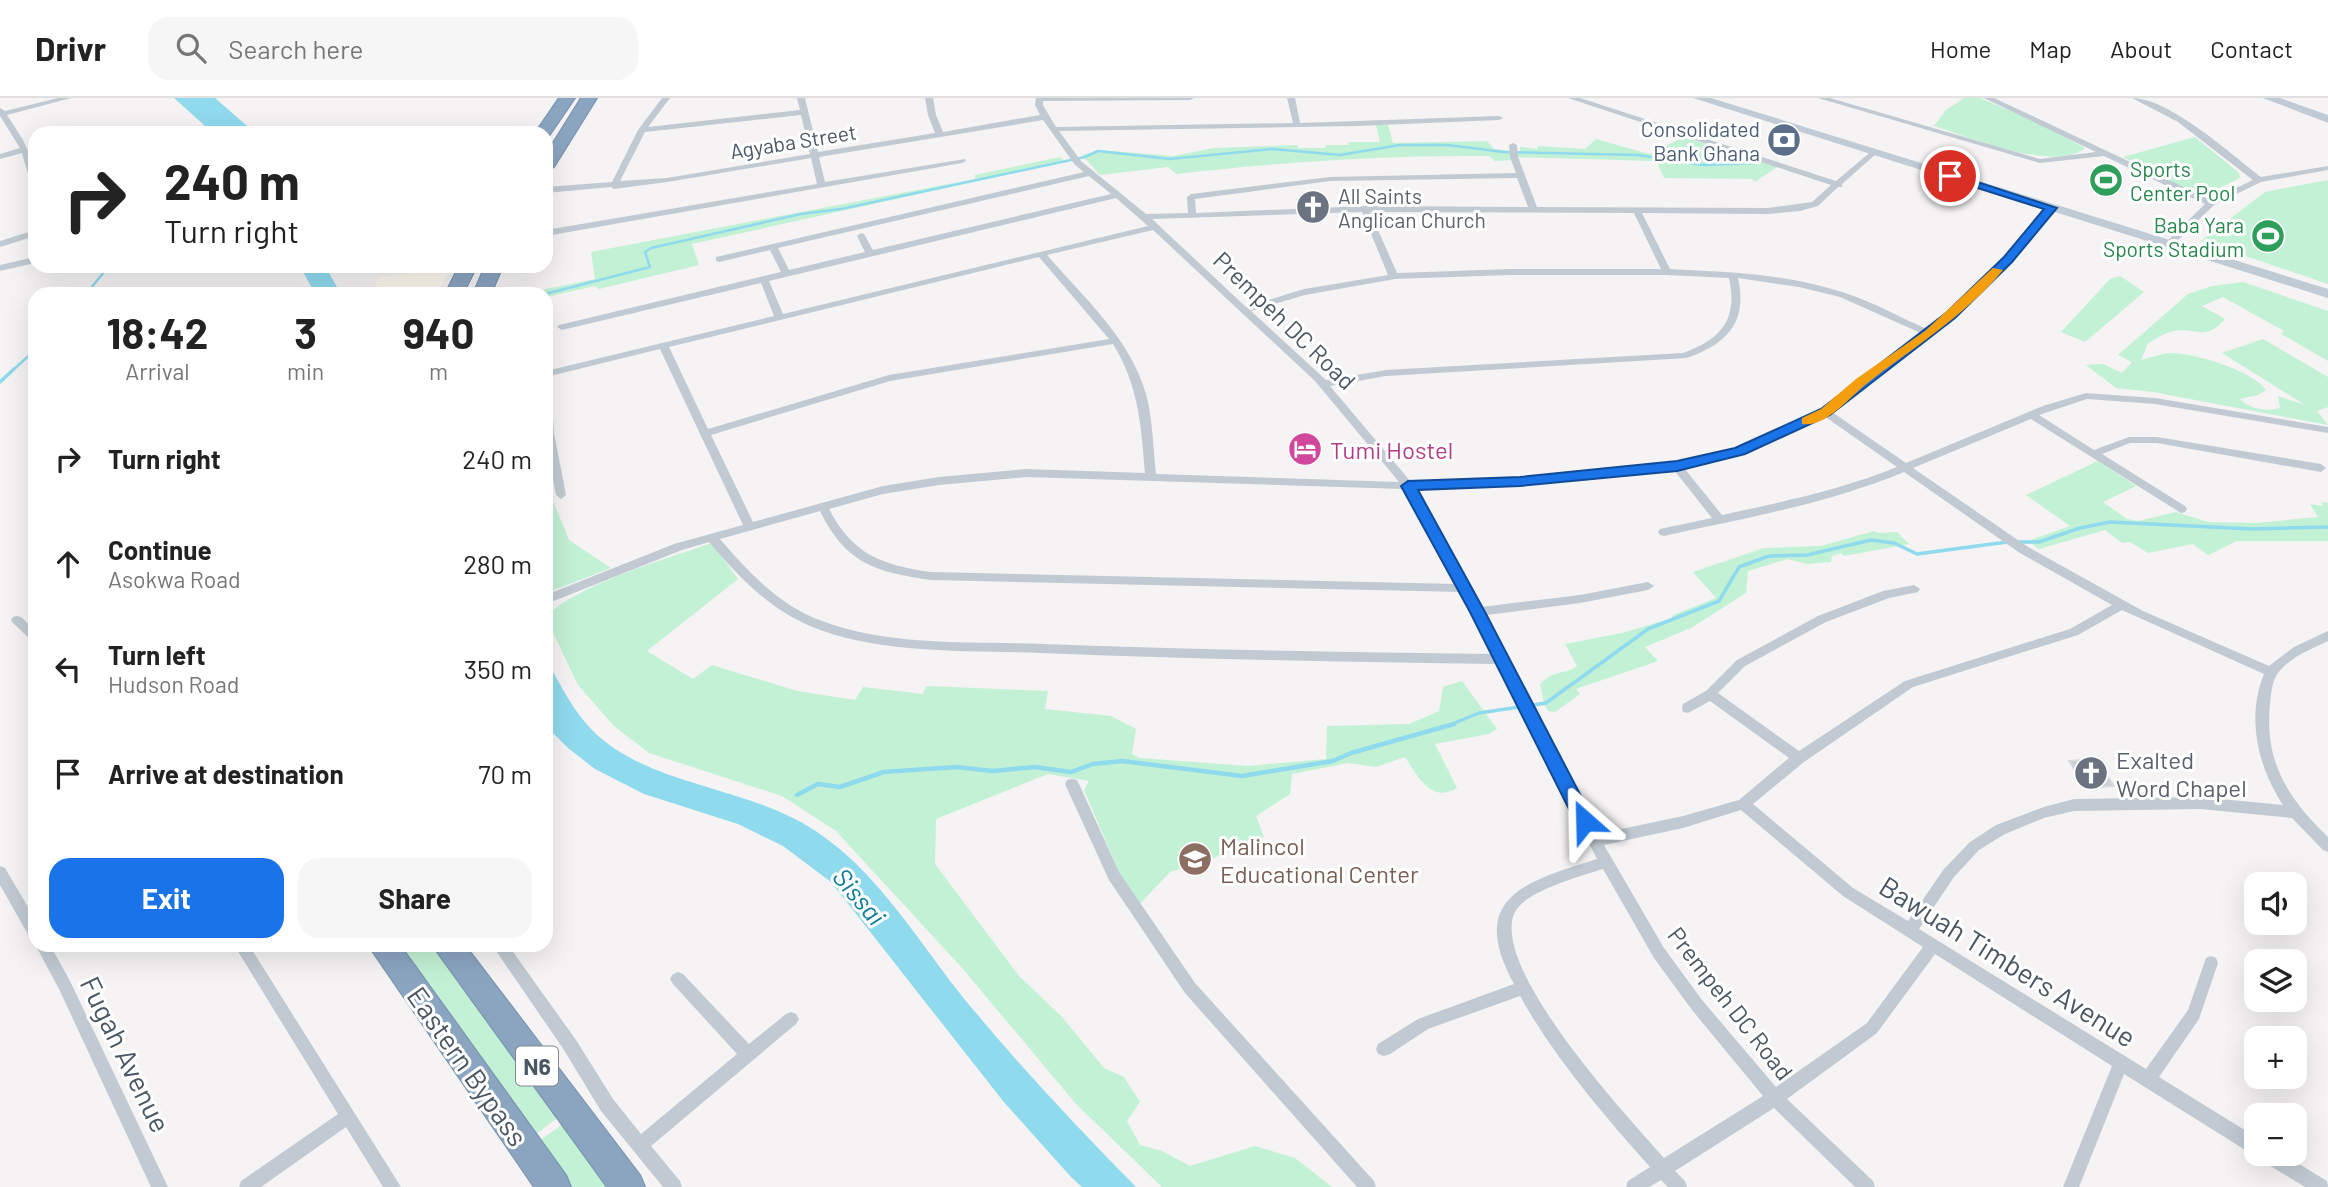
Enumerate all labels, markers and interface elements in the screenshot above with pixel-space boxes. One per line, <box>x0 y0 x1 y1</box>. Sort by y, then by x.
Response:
search box <box>148 17 638 80</box>
text: Drivr <box>35 28 106 68</box>
icon: search <box>172 29 210 67</box>
text: Search here <box>228 33 363 64</box>
text: Home <box>1930 34 1991 63</box>
text: Map <box>2029 34 2072 63</box>
text: About <box>2110 34 2172 63</box>
text: Contact <box>2210 34 2293 63</box>
place label: Consolidated Bank Ghana <box>1641 116 1760 165</box>
street label: Agyaba Street <box>728 119 858 163</box>
bank icon: Consolidated Bank Ghana <box>1765 121 1803 159</box>
pin <box>1920 146 1980 206</box>
text: 240 m <box>164 151 300 210</box>
icon: right <box>49 154 140 245</box>
place label: Sports Center Pool <box>2130 156 2235 205</box>
icon: arrive <box>1931 157 1969 195</box>
sports icon: Sports Center Pool <box>2087 161 2125 199</box>
place label: All Saints Anglican Church <box>1338 183 1486 232</box>
church icon: All Saints Anglican Church <box>1294 188 1332 226</box>
text: Turn right <box>164 211 299 249</box>
place label: Baba Yara Sports Stadium <box>2103 212 2244 261</box>
sports icon: Baba Yara Sports Stadium <box>2249 217 2287 255</box>
street label: Prempeh DC Road <box>1208 245 1362 395</box>
text: 18:42 <box>107 307 208 357</box>
text: 3 <box>294 307 317 357</box>
text: 940 <box>403 307 474 357</box>
text: Arrival <box>125 357 190 385</box>
text: min <box>287 357 324 385</box>
text: m <box>429 357 448 385</box>
hotel icon: Tumi Hostel <box>1286 430 1324 468</box>
place label: Tumi Hostel <box>1330 435 1453 464</box>
icon: right <box>49 440 87 478</box>
text: Turn right <box>108 443 221 474</box>
text: 240 m <box>462 443 532 474</box>
text: Continue <box>108 534 212 565</box>
icon: ahead <box>49 545 87 583</box>
text: 280 m <box>463 548 532 579</box>
text: Asokwa Road <box>108 565 241 593</box>
text: Turn left <box>108 639 206 670</box>
icon: left <box>49 650 87 688</box>
text: 350 m <box>464 653 532 684</box>
text: Hudson Road <box>108 670 239 698</box>
place label: Exalted Word Chapel <box>2116 745 2247 802</box>
church icon: Exalted Word Chapel <box>2072 754 2110 792</box>
icon: arrive <box>49 755 87 793</box>
text: Arrive at destination <box>108 758 344 789</box>
text: 70 m <box>478 758 532 789</box>
position arrow <box>1548 784 1622 858</box>
place label: Malincol Educational Center <box>1220 831 1419 888</box>
school or university icon: Malincol Educational Center <box>1176 840 1214 878</box>
button: Exit <box>49 858 284 938</box>
button: Share <box>298 858 532 938</box>
water label: Sissai <box>827 861 893 931</box>
street label: Bawuah Timbers Avenue <box>1874 868 2142 1054</box>
map controls <box>2244 872 2307 1166</box>
button: sound <box>2244 872 2307 935</box>
street label: Prempeh DC Road <box>1662 921 1800 1085</box>
button: layers <box>2244 949 2307 1012</box>
street label: Fugah Avenue <box>74 970 178 1138</box>
street label: Eastern Bypass <box>400 980 536 1152</box>
button: + <box>2244 1026 2307 1089</box>
road number: N6 <box>516 1046 558 1085</box>
button: − <box>2244 1103 2307 1166</box>

